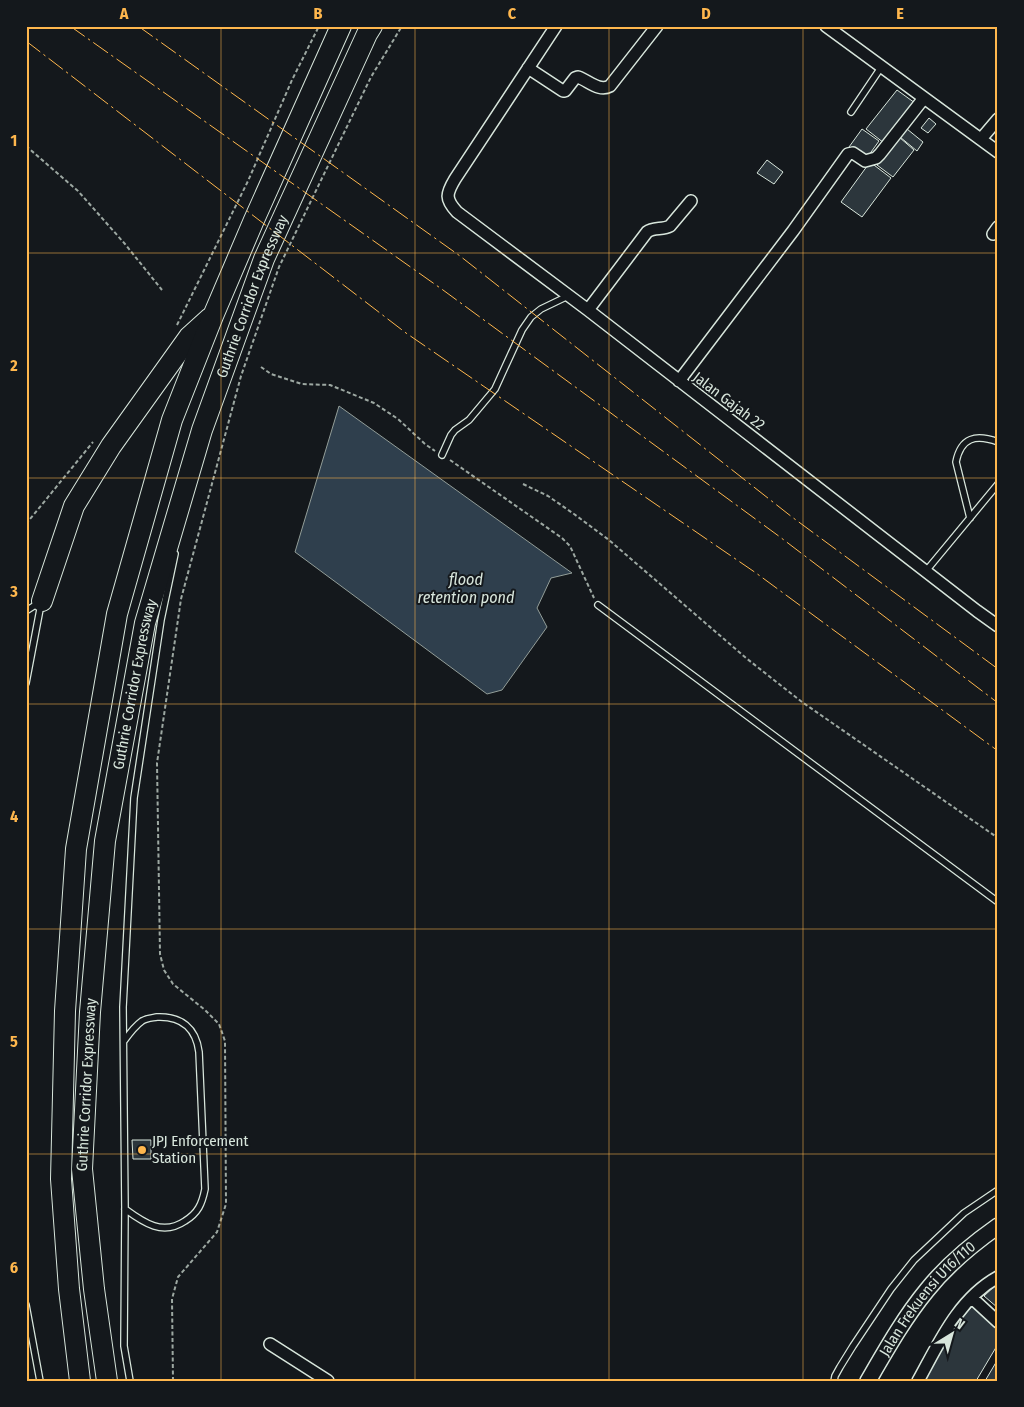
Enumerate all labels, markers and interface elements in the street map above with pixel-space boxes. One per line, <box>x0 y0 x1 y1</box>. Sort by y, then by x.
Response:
text: A <box>119 4 129 23</box>
text: B <box>314 4 323 23</box>
text: C <box>508 4 517 23</box>
text: D <box>701 4 711 23</box>
text: E <box>896 4 904 23</box>
text: 1 <box>11 131 17 150</box>
street label: Guthrie Corridor Expressway <box>213 212 292 380</box>
text: 2 <box>9 356 18 375</box>
street label: Jalan Gajah 22 <box>689 368 769 434</box>
water label: flood retention pond <box>418 570 515 607</box>
text: 3 <box>9 582 18 601</box>
street label: Guthrie Corridor Expressway <box>109 596 161 771</box>
text: 4 <box>10 807 18 826</box>
street label: Guthrie Corridor Expressway <box>73 997 100 1172</box>
text: 5 <box>10 1032 18 1051</box>
place label: JPJ Enforcement Station <box>152 1132 248 1167</box>
marker: JPJ Enforcement Station <box>136 1144 148 1156</box>
street label: Jalan Frekuensi U16/110 <box>875 1237 979 1359</box>
text: 6 <box>10 1258 18 1277</box>
north arrow <box>926 1310 976 1360</box>
text: N <box>951 1315 968 1333</box>

